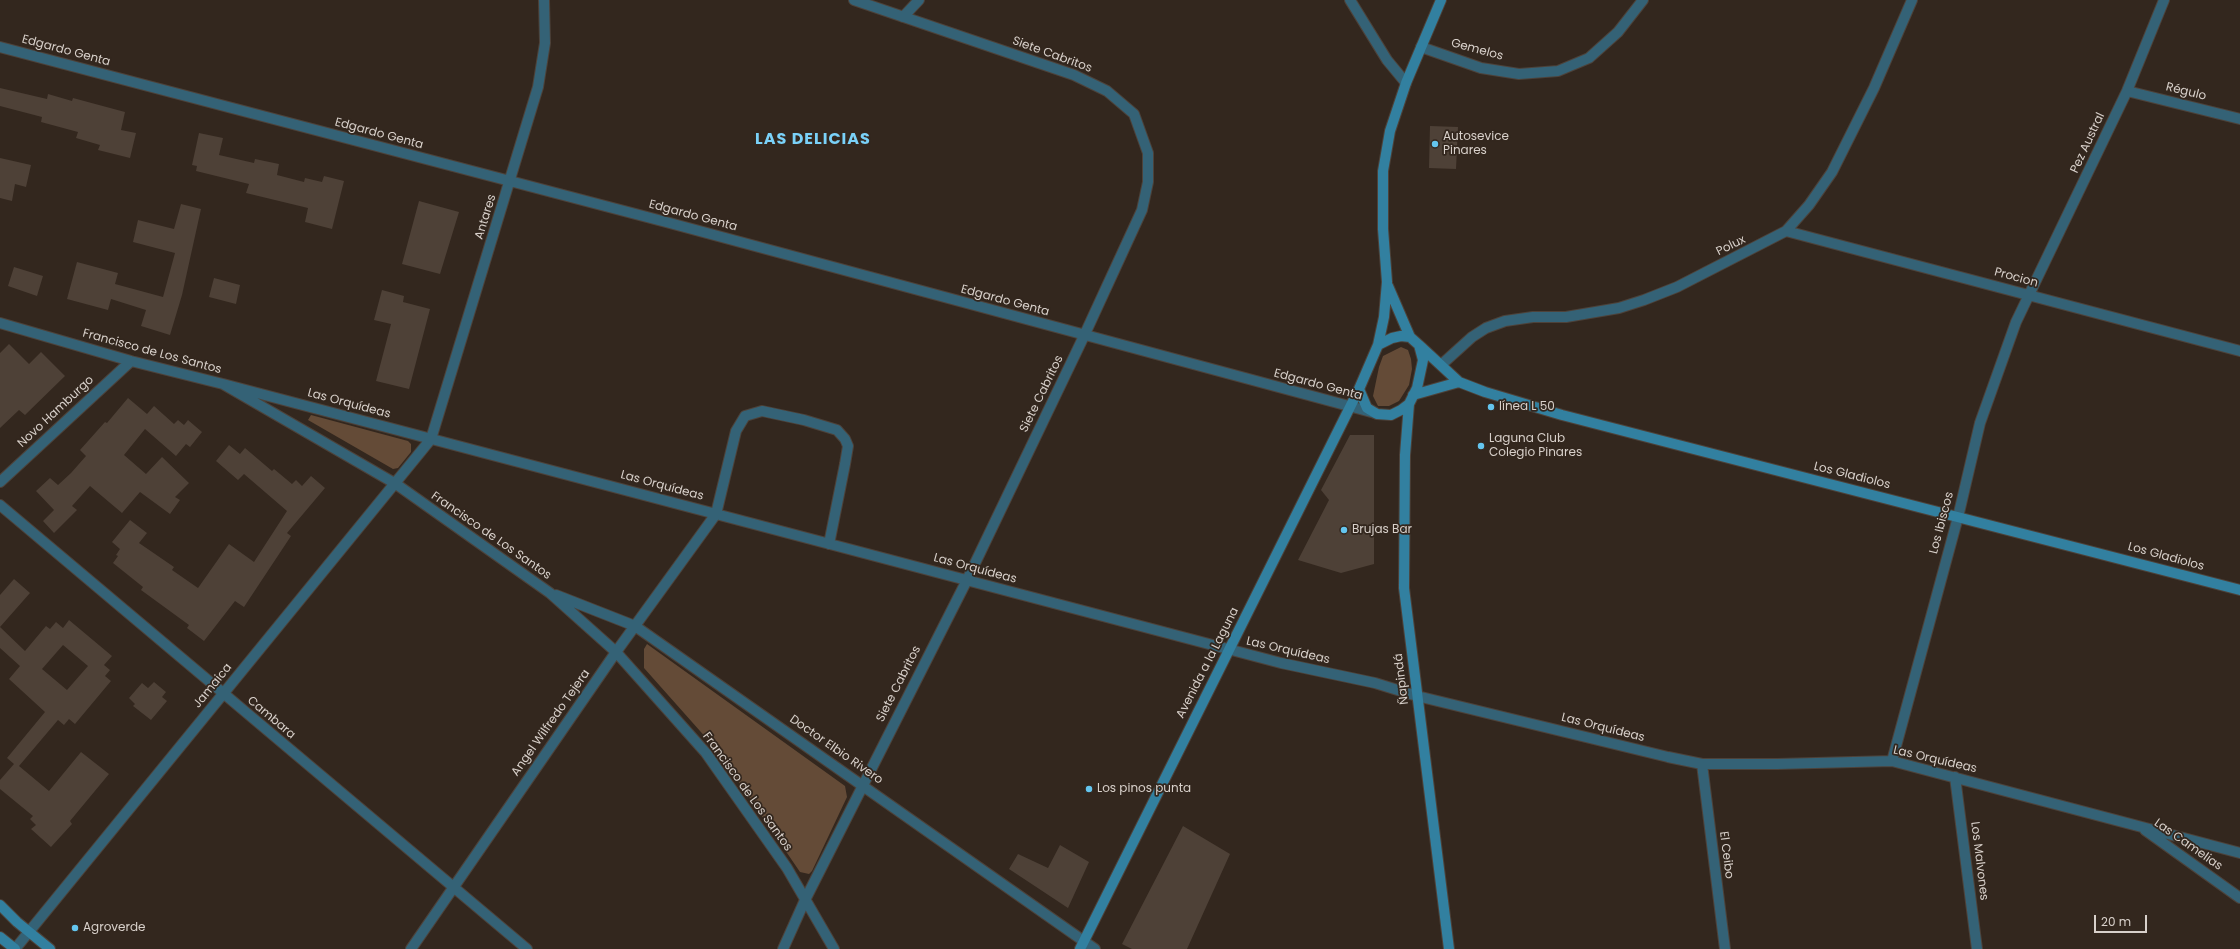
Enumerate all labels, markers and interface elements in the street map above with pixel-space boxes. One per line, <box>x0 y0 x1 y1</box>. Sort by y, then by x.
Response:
street label: Edgardo Genta <box>20 32 112 70</box>
street label: Siete Cabritos <box>1010 34 1094 76</box>
street label: Gemelos <box>1449 36 1505 64</box>
street label: Régulo <box>2164 80 2208 104</box>
street label: Pez Austral <box>2068 111 2108 175</box>
street label: Edgardo Genta <box>333 115 425 153</box>
district label: LAS DELICIAS <box>755 130 871 150</box>
place label: Autosevice Pinares <box>1443 130 1509 158</box>
marker: Autosevice Pinares <box>1430 139 1440 149</box>
street label: Antares <box>472 193 500 241</box>
street label: Edgardo Genta <box>647 197 739 235</box>
street label: Polux <box>1714 233 1748 259</box>
street label: Procion <box>1993 265 2039 291</box>
street label: Edgardo Genta <box>959 282 1051 320</box>
street label: Francisco de Los Santos <box>81 327 223 377</box>
street label: Siete Cabritos <box>1017 353 1067 435</box>
street label: Edgardo Genta <box>1272 366 1364 404</box>
street label: Novo Hamburgo <box>15 373 97 451</box>
street label: Las Orquídeas <box>306 386 392 422</box>
place label: línea L 50 <box>1499 400 1555 414</box>
marker: línea L 50 <box>1486 402 1496 412</box>
place label: Laguna Club Colegio Pinares <box>1489 432 1582 460</box>
marker: Laguna Club Colegio Pinares <box>1476 441 1486 451</box>
street label: Los Gladiolos <box>1812 460 1892 492</box>
street label: Las Orquídeas <box>619 468 705 504</box>
street label: Francisco de Los Santos <box>428 489 554 583</box>
street label: Los Ibiscos <box>1927 490 1957 556</box>
place label: Brujas Bar <box>1352 523 1412 537</box>
marker: Brujas Bar <box>1339 525 1349 535</box>
street label: Los Gladiolos <box>2126 540 2206 574</box>
street label: Las Orquídeas <box>932 551 1018 587</box>
street label: Avenida a la Laguna <box>1174 605 1242 721</box>
street label: Las Orquídeas <box>1245 634 1331 668</box>
street label: Siete Cabritos <box>874 643 924 725</box>
street label: Ñapindá <box>1392 653 1412 705</box>
street label: Jamaica <box>191 661 235 711</box>
street label: Angel Wilfredo Tejera <box>509 667 593 779</box>
street label: Cambara <box>244 694 298 742</box>
street label: Las Orquídeas <box>1560 711 1646 745</box>
street label: Doctor Elbio Rivero <box>786 712 886 788</box>
street label: Francisco de Los Santos <box>699 730 795 854</box>
street label: Las Orquídeas <box>1892 743 1978 777</box>
place label: Los pinos punta <box>1097 782 1191 796</box>
marker: Los pinos punta <box>1084 784 1094 794</box>
street label: Las Camelias <box>2151 816 2225 874</box>
street label: Los Malvones <box>1967 821 1991 901</box>
street label: El Ceibo <box>1716 830 1736 880</box>
scale bar <box>2096 907 2149 933</box>
text: 20 m <box>2101 913 2131 930</box>
place label: Agroverde <box>83 921 146 935</box>
marker: Agroverde <box>70 923 80 933</box>

